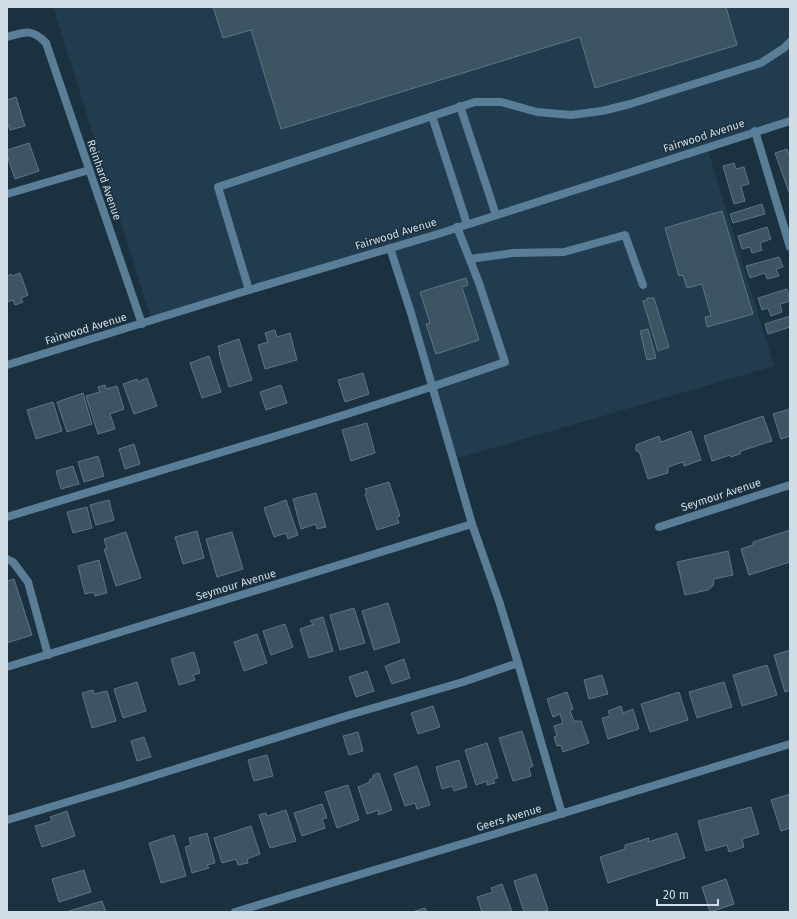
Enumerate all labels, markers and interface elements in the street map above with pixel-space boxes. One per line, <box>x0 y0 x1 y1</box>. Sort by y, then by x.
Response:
street label: Fairwood Avenue <box>662 117 746 155</box>
street label: Reinhard Avenue <box>84 138 124 222</box>
street label: Fairwood Avenue <box>354 215 438 253</box>
street label: Fairwood Avenue <box>44 310 128 348</box>
street label: Seymour Avenue <box>679 476 763 514</box>
street label: Seymour Avenue <box>194 567 278 603</box>
street label: Geers Avenue <box>475 802 543 834</box>
scale bar <box>657 881 718 907</box>
text: 20 m <box>663 888 689 902</box>

